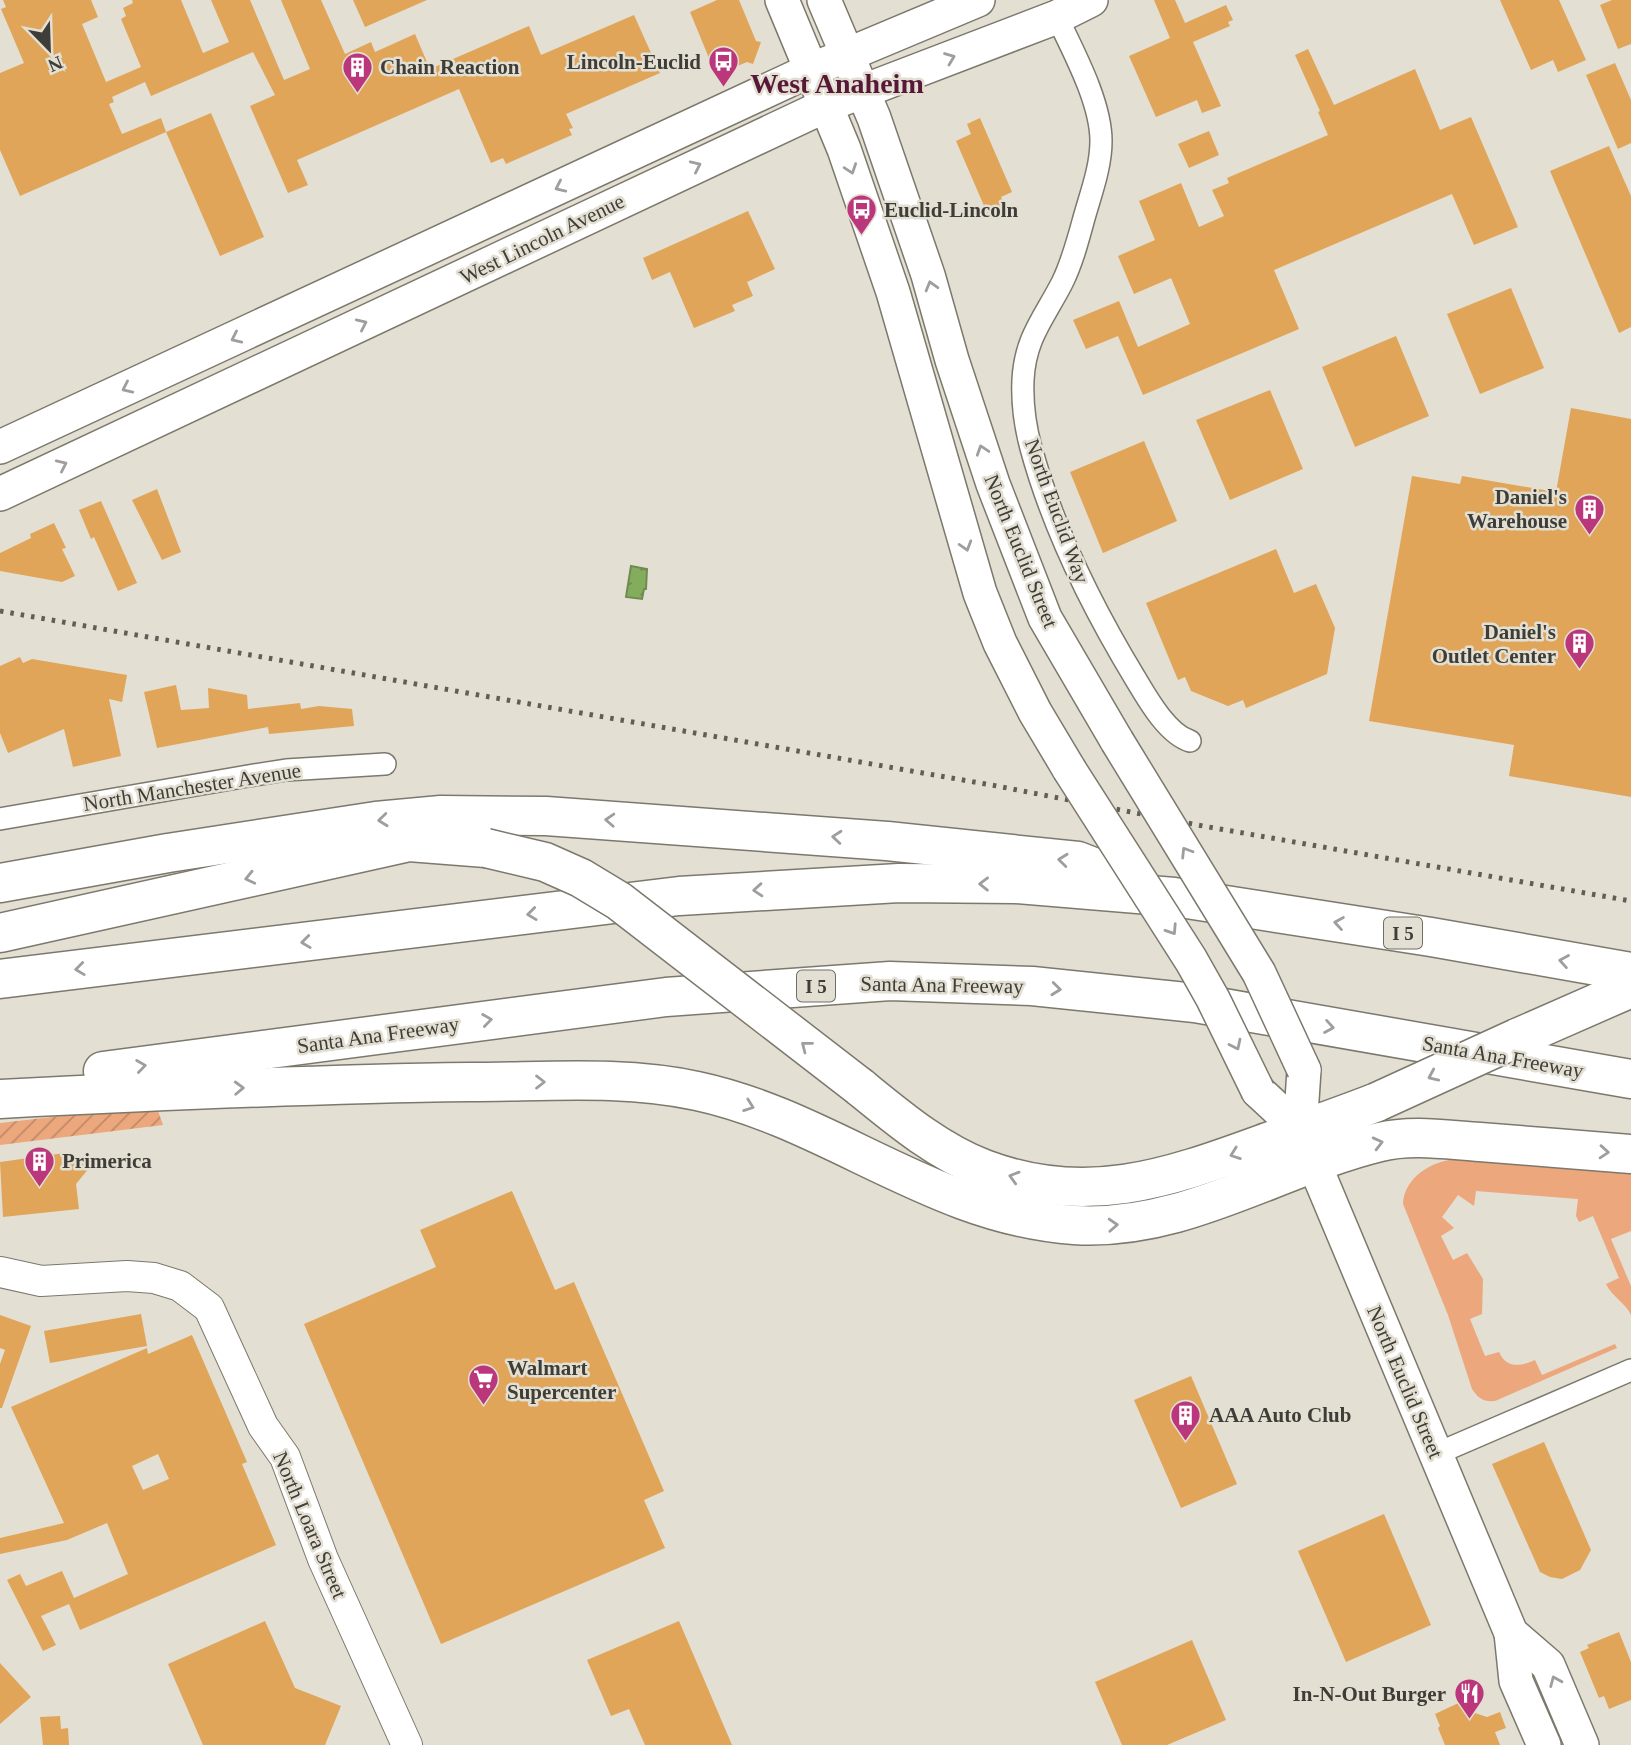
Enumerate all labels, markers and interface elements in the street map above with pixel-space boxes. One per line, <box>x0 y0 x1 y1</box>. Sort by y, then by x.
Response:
north arrow <box>14 14 84 84</box>
bus stop icon: Lincoln-Euclid <box>707 45 741 89</box>
building icon: Chain Reaction <box>340 50 374 94</box>
place label: Lincoln-Euclid <box>567 50 701 74</box>
text: N <box>45 52 66 77</box>
one-way arrow <box>944 53 956 67</box>
place label: Chain Reaction <box>380 55 520 79</box>
district label: West Anaheim <box>750 68 924 99</box>
one-way arrow <box>689 161 701 175</box>
one-way arrow <box>843 163 857 175</box>
one-way arrow <box>555 179 567 193</box>
street label: West Lincoln Avenue <box>456 189 628 289</box>
bus stop icon: Euclid-Lincoln <box>844 193 878 237</box>
place label: Euclid-Lincoln <box>884 198 1019 222</box>
one-way arrow <box>925 280 939 292</box>
one-way arrow <box>355 318 368 332</box>
one-way arrow <box>231 330 244 344</box>
one-way arrow <box>122 380 135 394</box>
street label: North Euclid Way <box>1020 436 1094 587</box>
one-way arrow <box>975 444 990 456</box>
one-way arrow <box>55 459 67 473</box>
street label: North Euclid Street <box>979 471 1063 631</box>
place label: Daniel's Warehouse <box>1467 485 1567 533</box>
building icon: Daniel's Warehouse <box>1573 492 1607 536</box>
one-way arrow <box>958 540 973 552</box>
place label: Daniel's Outlet Center <box>1432 620 1556 668</box>
building icon: Daniel's Outlet Center <box>1562 627 1596 671</box>
street label: North Manchester Avenue <box>81 758 303 816</box>
one-way arrow <box>377 813 389 828</box>
one-way arrow <box>604 813 615 828</box>
one-way arrow <box>831 830 842 845</box>
one-way arrow <box>1181 847 1194 860</box>
one-way arrow <box>1058 852 1069 867</box>
one-way arrow <box>244 870 256 884</box>
one-way arrow <box>978 876 988 892</box>
one-way arrow <box>752 882 763 897</box>
one-way arrow <box>526 906 538 921</box>
one-way arrow <box>1333 916 1345 931</box>
road number: I 5 <box>1384 917 1422 948</box>
one-way arrow <box>1164 922 1176 935</box>
one-way arrow <box>300 934 312 949</box>
one-way arrow <box>1558 954 1570 969</box>
one-way arrow <box>74 962 86 977</box>
road number: I 5 <box>797 970 835 1002</box>
street label: Santa Ana Freeway <box>860 972 1024 998</box>
one-way arrow <box>1050 981 1061 996</box>
street label: Santa Ana Freeway <box>295 1012 461 1058</box>
one-way arrow <box>482 1013 493 1028</box>
one-way arrow <box>1323 1018 1335 1033</box>
street label: Santa Ana Freeway <box>1421 1031 1586 1083</box>
one-way arrow <box>1227 1038 1241 1050</box>
one-way arrow <box>801 1041 814 1054</box>
one-way arrow <box>135 1059 146 1074</box>
one-way arrow <box>1428 1068 1440 1082</box>
one-way arrow <box>536 1074 546 1090</box>
one-way arrow <box>234 1080 245 1095</box>
one-way arrow <box>742 1098 754 1112</box>
one-way arrow <box>1372 1137 1384 1151</box>
building icon: Primerica <box>22 1144 56 1188</box>
one-way arrow <box>1599 1144 1610 1159</box>
one-way arrow <box>1230 1146 1242 1160</box>
place label: Primerica <box>62 1149 152 1173</box>
one-way arrow <box>1008 1171 1020 1186</box>
one-way arrow <box>1108 1217 1119 1232</box>
street label: North Euclid Street <box>1362 1302 1448 1462</box>
place label: Walmart Supercenter <box>507 1356 616 1404</box>
supermarket icon: Walmart Supercenter <box>467 1363 501 1407</box>
building icon: AAA Auto Club <box>1169 1398 1203 1442</box>
place label: AAA Auto Club <box>1209 1403 1351 1427</box>
street label: North Loara Street <box>268 1448 352 1602</box>
one-way arrow <box>1549 1676 1563 1689</box>
restaurant icon: In-N-Out Burger <box>1452 1677 1486 1721</box>
place label: In-N-Out Burger <box>1293 1682 1446 1706</box>

